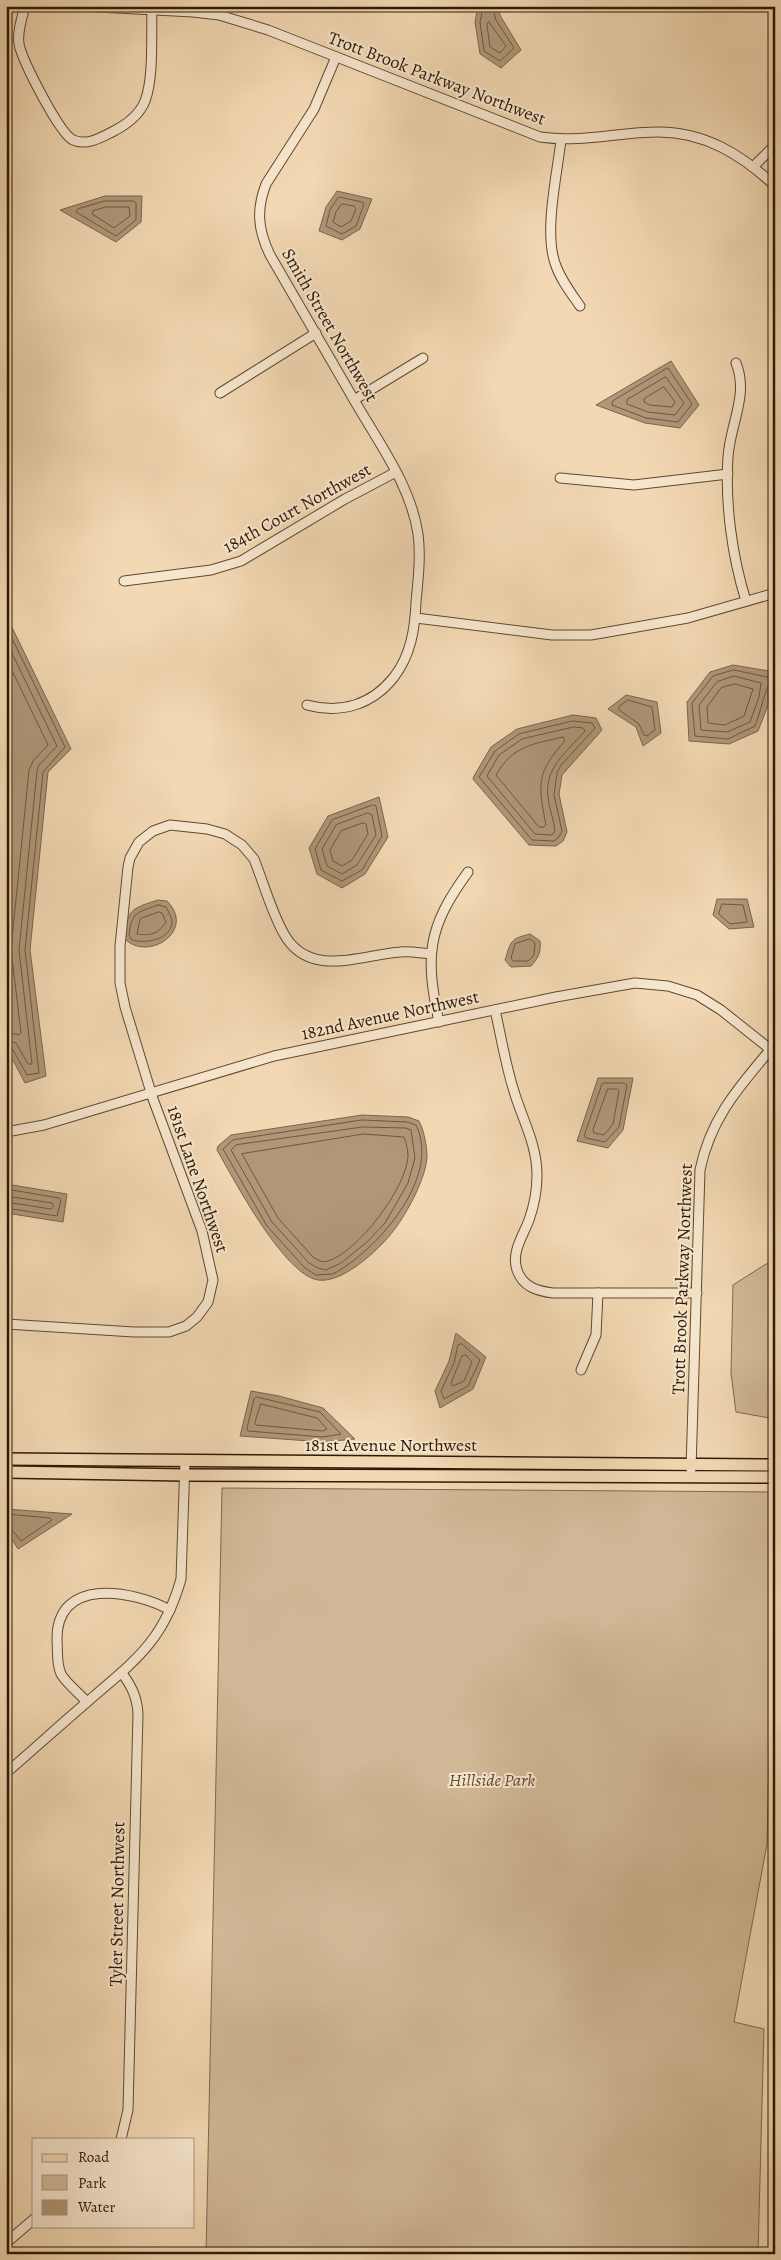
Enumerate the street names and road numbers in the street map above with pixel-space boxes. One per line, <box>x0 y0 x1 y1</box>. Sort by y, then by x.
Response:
street label: Trott Brook Parkway Northwest <box>325 25 549 131</box>
street label: Smith Street Northwest <box>276 244 384 406</box>
street label: 184th Court Northwest <box>219 457 375 559</box>
street label: 182nd Avenue Northwest <box>299 984 481 1046</box>
street label: 181st Lane Northwest <box>162 1102 234 1256</box>
street label: Trott Brook Parkway Northwest <box>666 1163 698 1395</box>
street label: 181st Avenue Northwest <box>305 1433 477 1457</box>
street label: Tyler Street Northwest <box>104 1821 130 1987</box>

